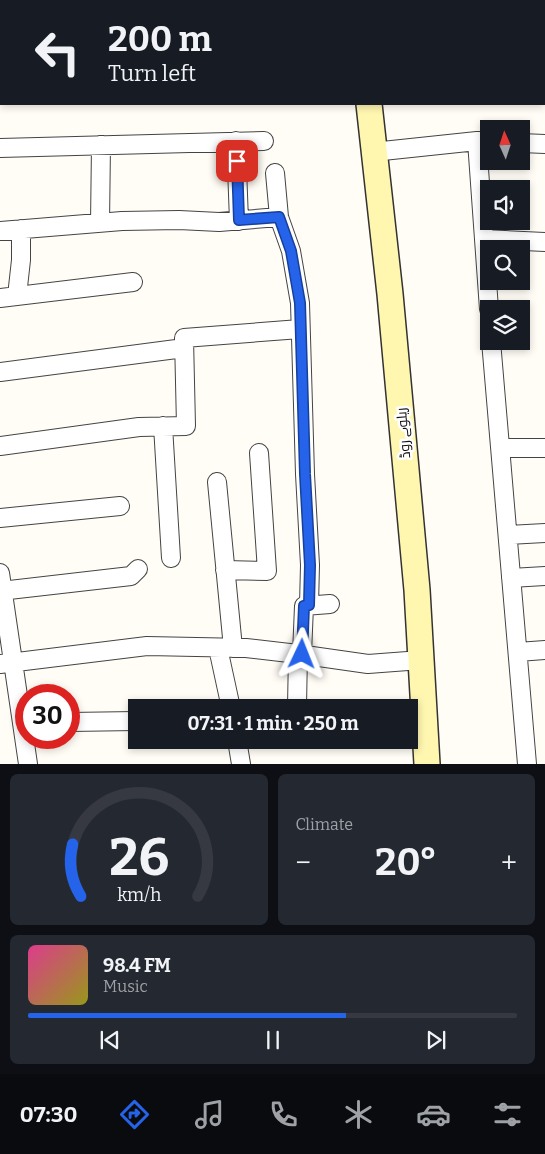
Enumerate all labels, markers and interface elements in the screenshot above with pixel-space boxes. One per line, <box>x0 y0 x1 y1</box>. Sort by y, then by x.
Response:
text: 200 m <box>108 18 212 60</box>
icon: left <box>25 20 90 85</box>
text: Turn left <box>108 60 196 87</box>
north arrow <box>480 120 530 170</box>
map controls <box>480 120 530 350</box>
pin <box>216 140 258 182</box>
icon: arrive <box>223 147 251 175</box>
button: sound <box>480 180 530 230</box>
button: search <box>480 240 530 290</box>
button: layers <box>480 300 530 350</box>
street label: ریلوے روڈ <box>393 407 414 459</box>
position arrow <box>275 627 327 679</box>
speed limit sign: 30 <box>15 684 80 749</box>
text: 07:31 · 1 min · 250 m <box>187 712 359 735</box>
text: Climate <box>296 815 353 834</box>
text: 26 <box>109 826 169 889</box>
text: 20° <box>375 839 437 885</box>
text: − <box>296 846 311 879</box>
text: + <box>501 846 517 879</box>
text: km/h <box>117 884 161 906</box>
text: 98.4 FM <box>103 954 171 977</box>
text: Music <box>103 977 148 996</box>
icon: previous <box>96 1026 124 1054</box>
icon: pause <box>259 1026 287 1054</box>
icon: next <box>422 1026 450 1054</box>
icon: directions <box>117 1097 152 1132</box>
icon: music <box>192 1097 227 1132</box>
icon: phone <box>266 1097 301 1132</box>
icon: climate <box>341 1097 376 1132</box>
icon: car <box>416 1097 451 1132</box>
icon: filters <box>490 1097 525 1132</box>
text: 07:30 <box>20 1101 77 1128</box>

